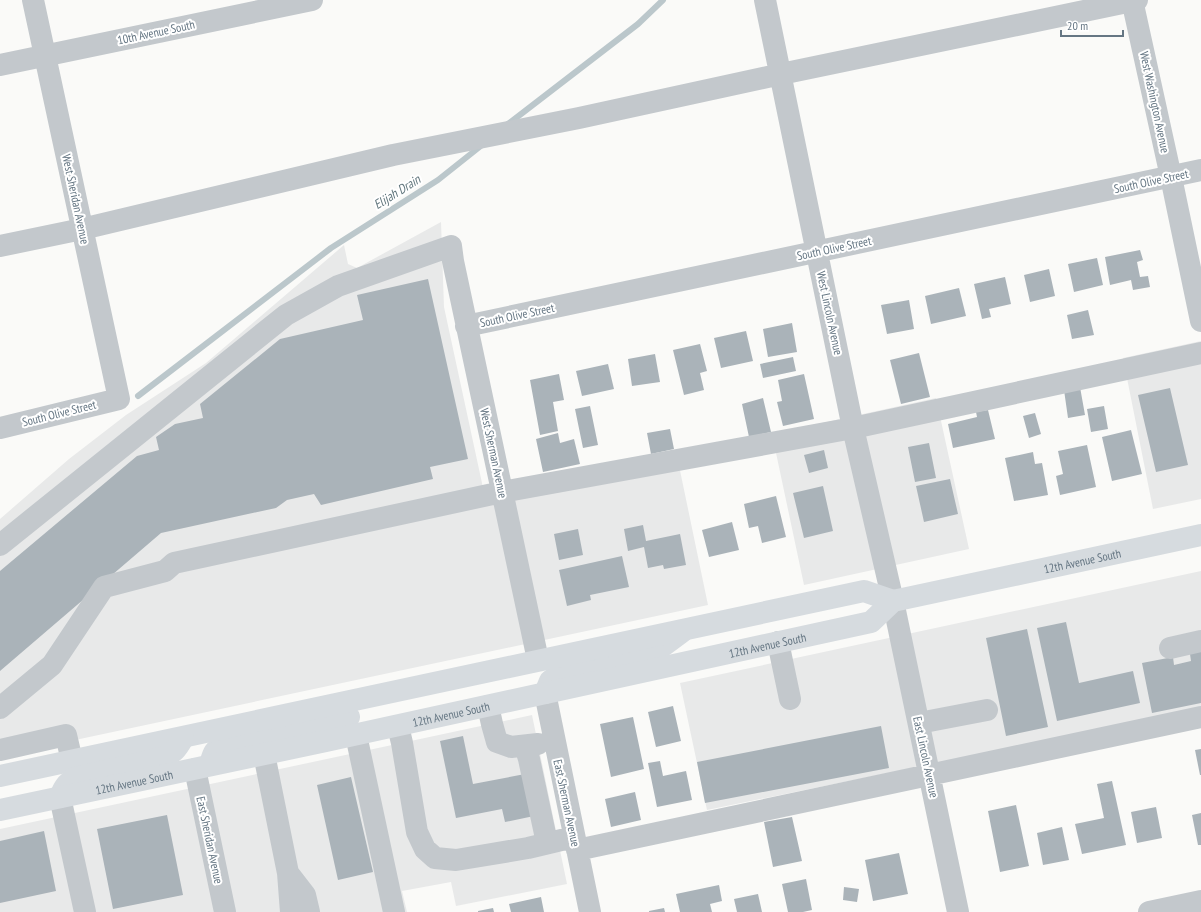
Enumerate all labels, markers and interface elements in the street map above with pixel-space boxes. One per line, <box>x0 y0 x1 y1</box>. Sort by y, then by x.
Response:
scale bar <box>1061 12 1123 38</box>
street label: 10th Avenue South <box>116 16 196 48</box>
text: 20 m <box>1067 18 1088 33</box>
street label: West Washington Avenue <box>1137 50 1173 154</box>
street label: West Sheridan Avenue <box>59 153 93 245</box>
street label: South Olive Street <box>1112 166 1190 196</box>
water label: Elijah Drain <box>370 170 425 213</box>
street label: South Olive Street <box>795 233 873 263</box>
street label: West Lincoln Avenue <box>814 270 846 356</box>
street label: South Olive Street <box>478 300 556 330</box>
street label: South Olive Street <box>20 396 98 429</box>
street label: West Sherman Avenue <box>477 407 511 499</box>
street label: 12th Avenue South <box>1042 545 1122 576</box>
street label: 12th Avenue South <box>727 629 807 660</box>
street label: 12th Avenue South <box>411 698 491 729</box>
street label: East Lincoln Avenue <box>910 715 942 799</box>
street label: East Sherman Avenue <box>550 758 584 848</box>
street label: 12th Avenue South <box>94 766 174 797</box>
street label: East Sheridan Avenue <box>193 795 227 885</box>

